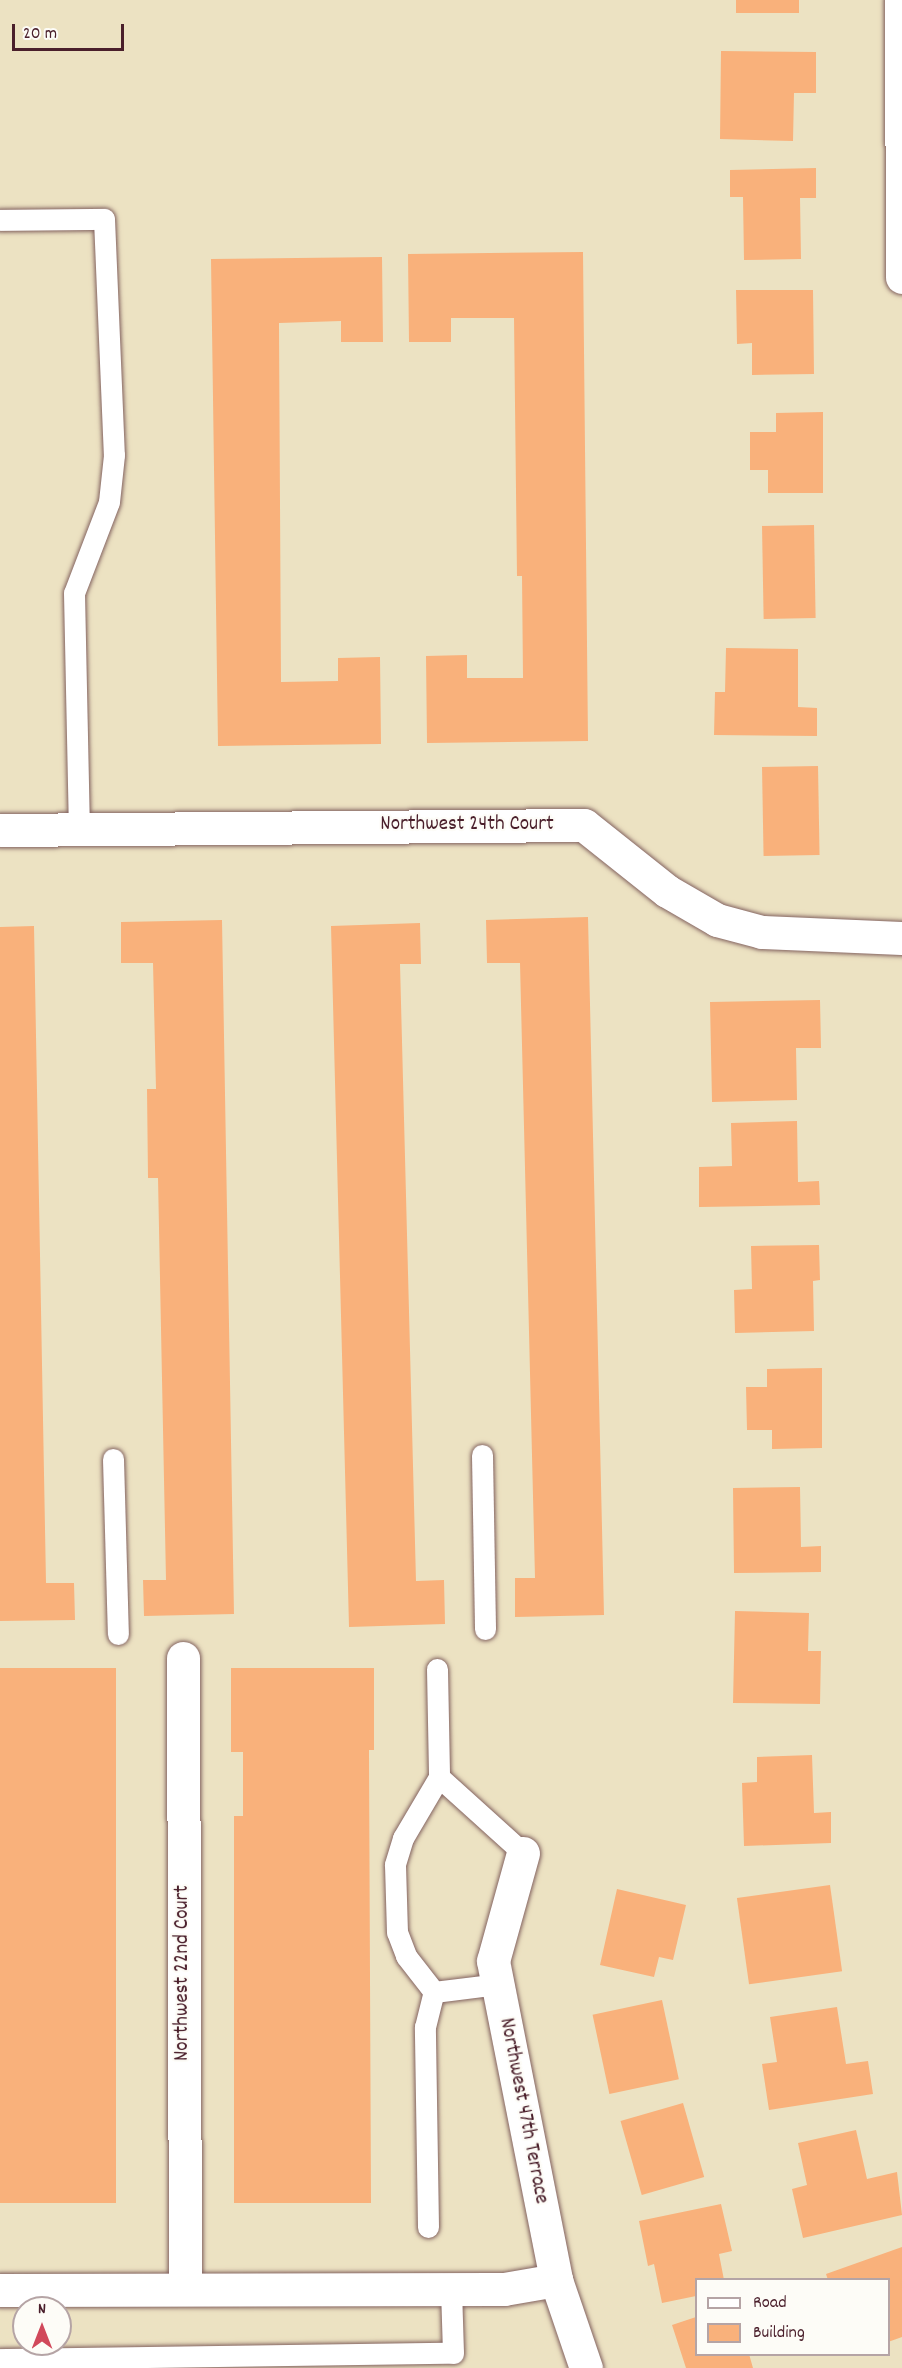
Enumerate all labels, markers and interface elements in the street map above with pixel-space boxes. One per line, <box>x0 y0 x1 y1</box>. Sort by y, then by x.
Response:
scale bar <box>15 12 128 50</box>
text: 20 m <box>23 22 57 47</box>
street label: Northwest 24th Court <box>380 812 554 838</box>
street label: Northwest 22nd Court <box>170 1885 196 2061</box>
street label: Northwest 47th Terrace <box>493 2016 553 2206</box>
legend <box>695 2278 890 2356</box>
text: Road <box>753 2291 787 2316</box>
north arrow <box>12 2296 72 2356</box>
text: N <box>38 2298 46 2321</box>
text: Building <box>753 2321 805 2346</box>

